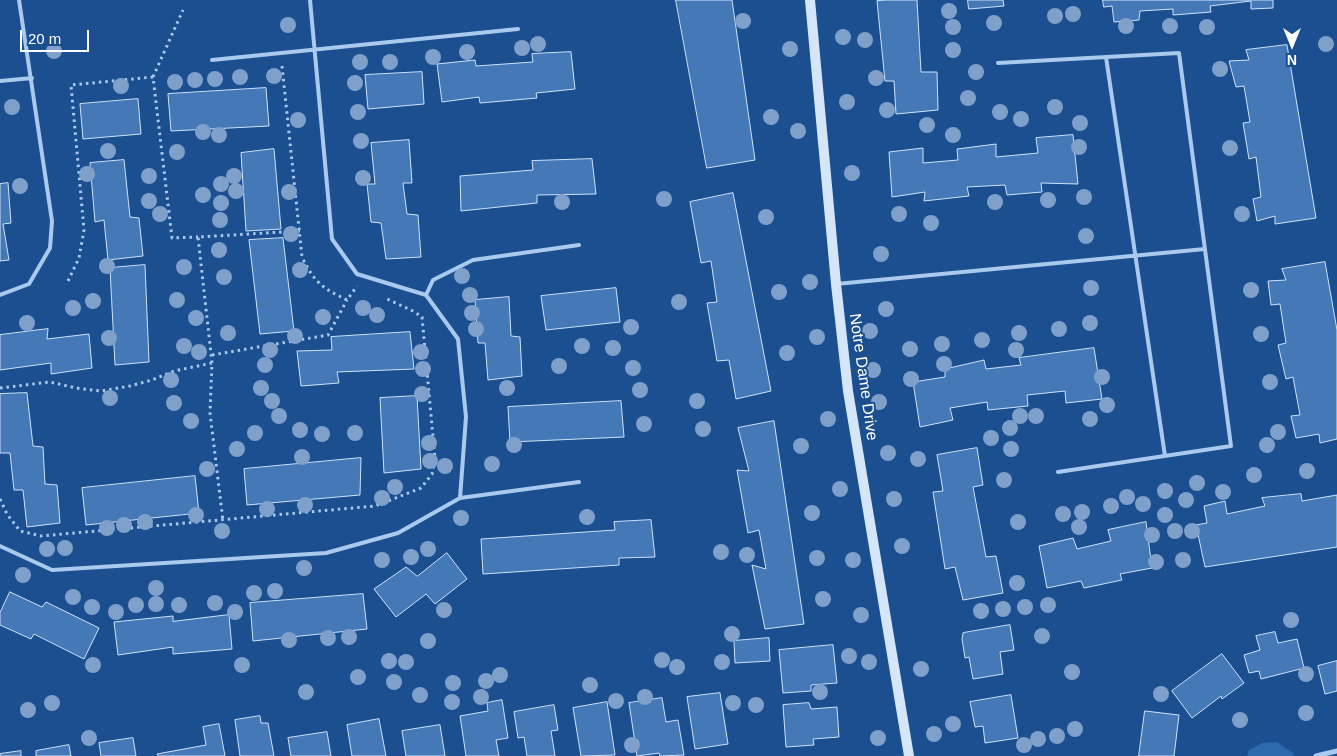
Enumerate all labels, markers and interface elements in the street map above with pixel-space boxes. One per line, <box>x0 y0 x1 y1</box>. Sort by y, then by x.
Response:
scale bar <box>22 20 91 52</box>
north arrow <box>1267 20 1317 70</box>
text: 20 m <box>28 30 61 47</box>
text: N <box>1287 52 1297 68</box>
street label: Notre Dame Drive <box>845 312 881 442</box>

